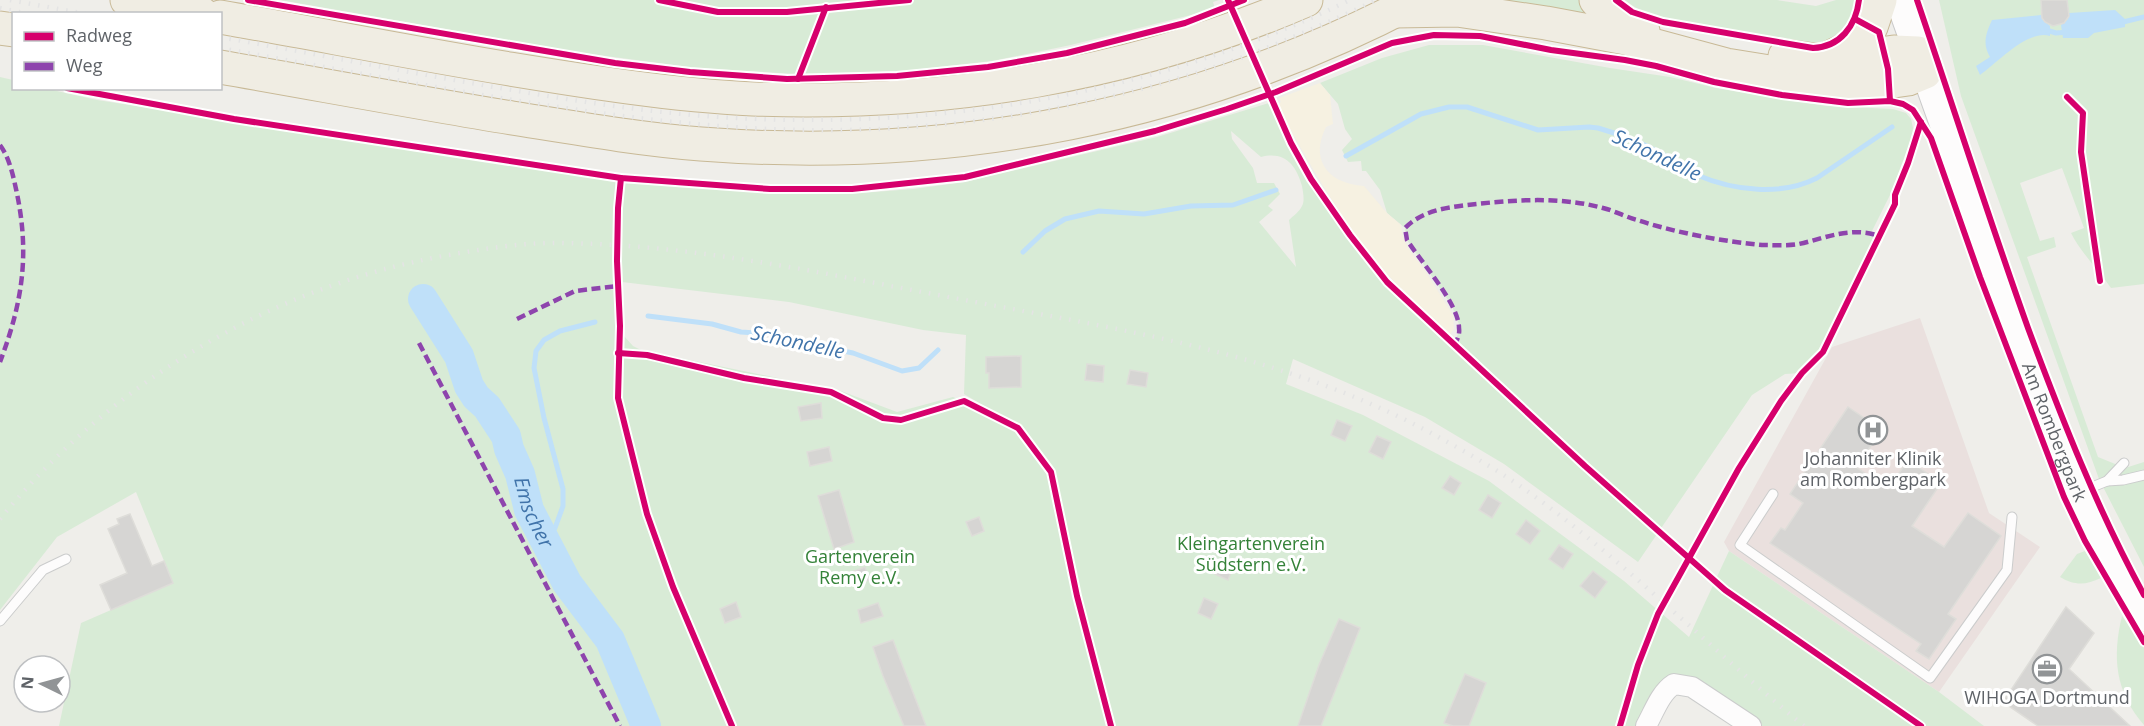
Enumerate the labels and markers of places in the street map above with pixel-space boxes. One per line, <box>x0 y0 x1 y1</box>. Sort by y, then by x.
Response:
hospital icon: Johanniter Klinik am Rombergpark <box>1857 414 1889 446</box>
place label: Johanniter Klinik am Rombergpark <box>1800 446 1947 491</box>
office icon: WIHOGA Dortmund <box>2031 653 2063 685</box>
place label: WIHOGA Dortmund <box>1964 685 2130 709</box>

